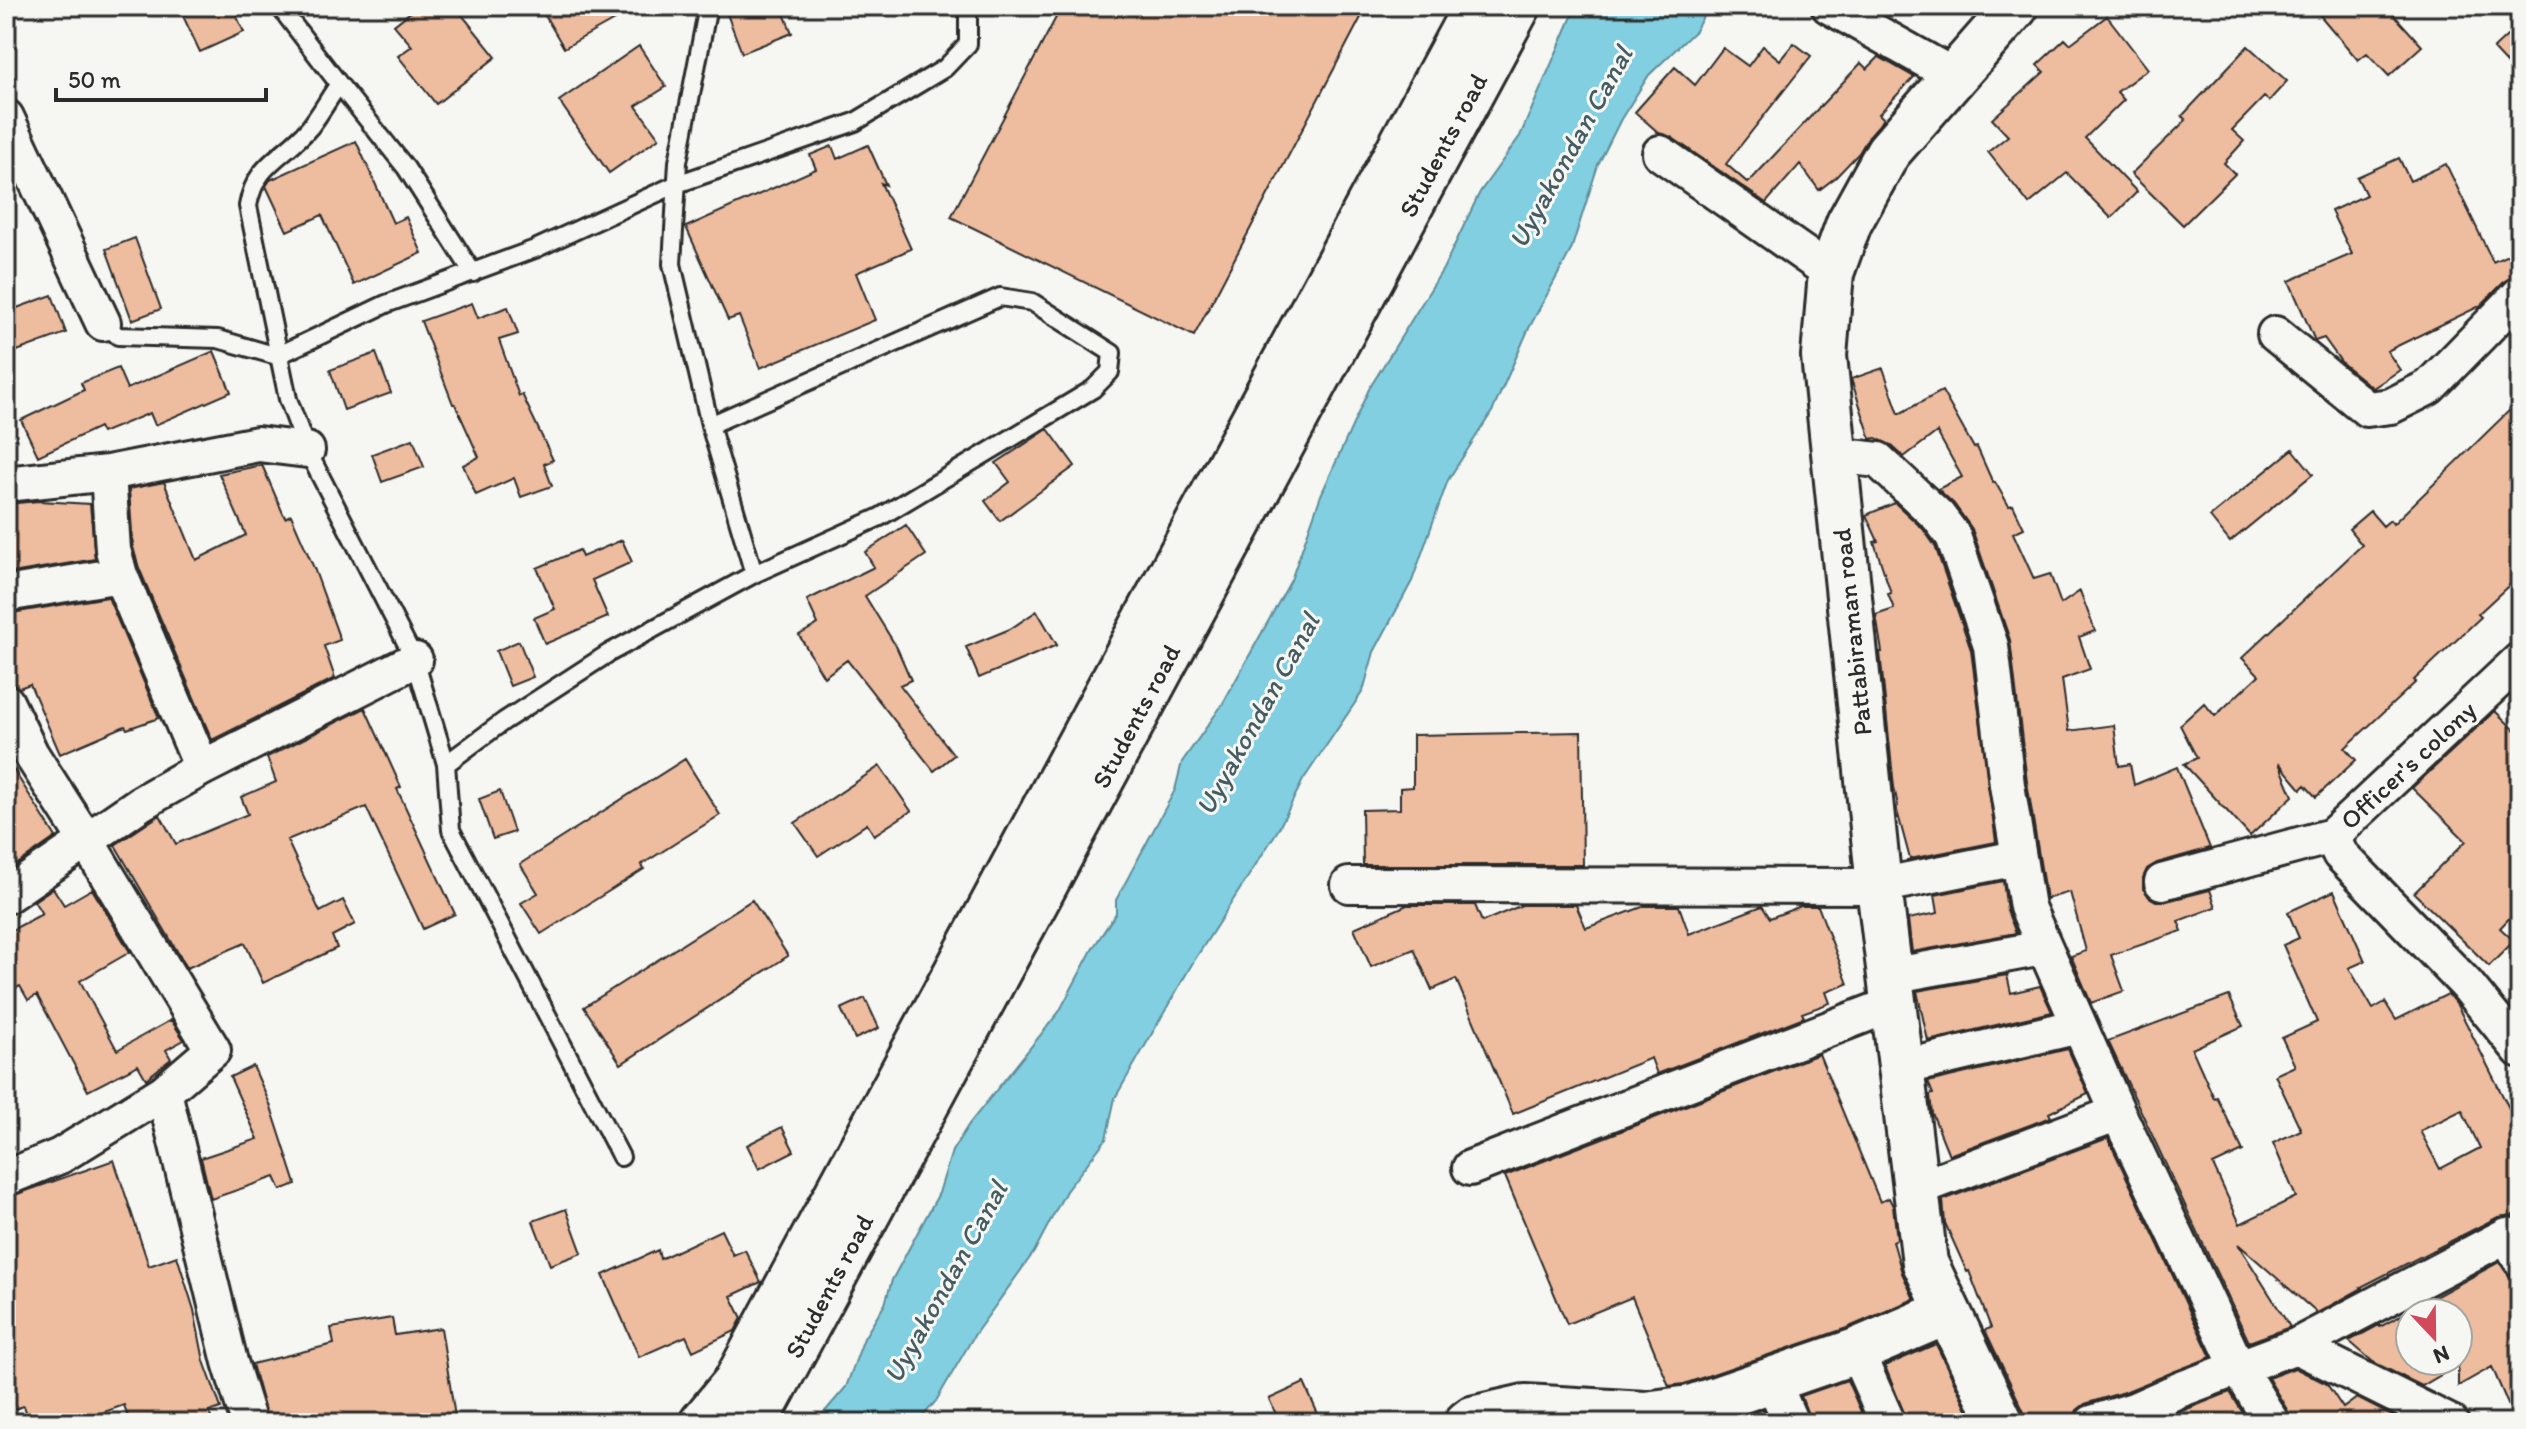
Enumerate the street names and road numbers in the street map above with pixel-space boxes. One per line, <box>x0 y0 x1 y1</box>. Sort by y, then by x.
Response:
street label: Students road <box>1392 67 1495 222</box>
street label: Pattabiraman road <box>1825 527 1879 737</box>
street label: Students road <box>1085 638 1188 793</box>
street label: Officer's colony <box>2333 694 2483 836</box>
street label: Students road <box>778 1208 881 1363</box>

